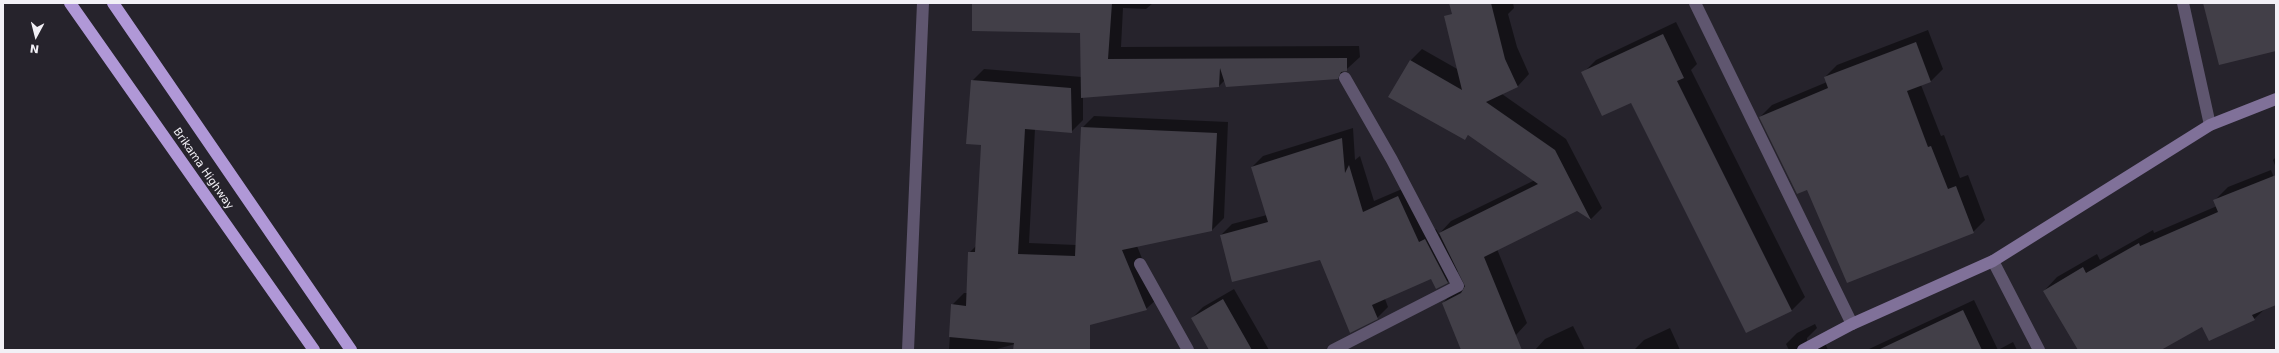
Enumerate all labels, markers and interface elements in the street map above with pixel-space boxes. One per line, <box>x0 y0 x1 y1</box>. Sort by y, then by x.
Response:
north arrow <box>16 16 56 56</box>
text: N <box>29 41 40 55</box>
street label: Brikama Highway <box>170 126 236 212</box>

